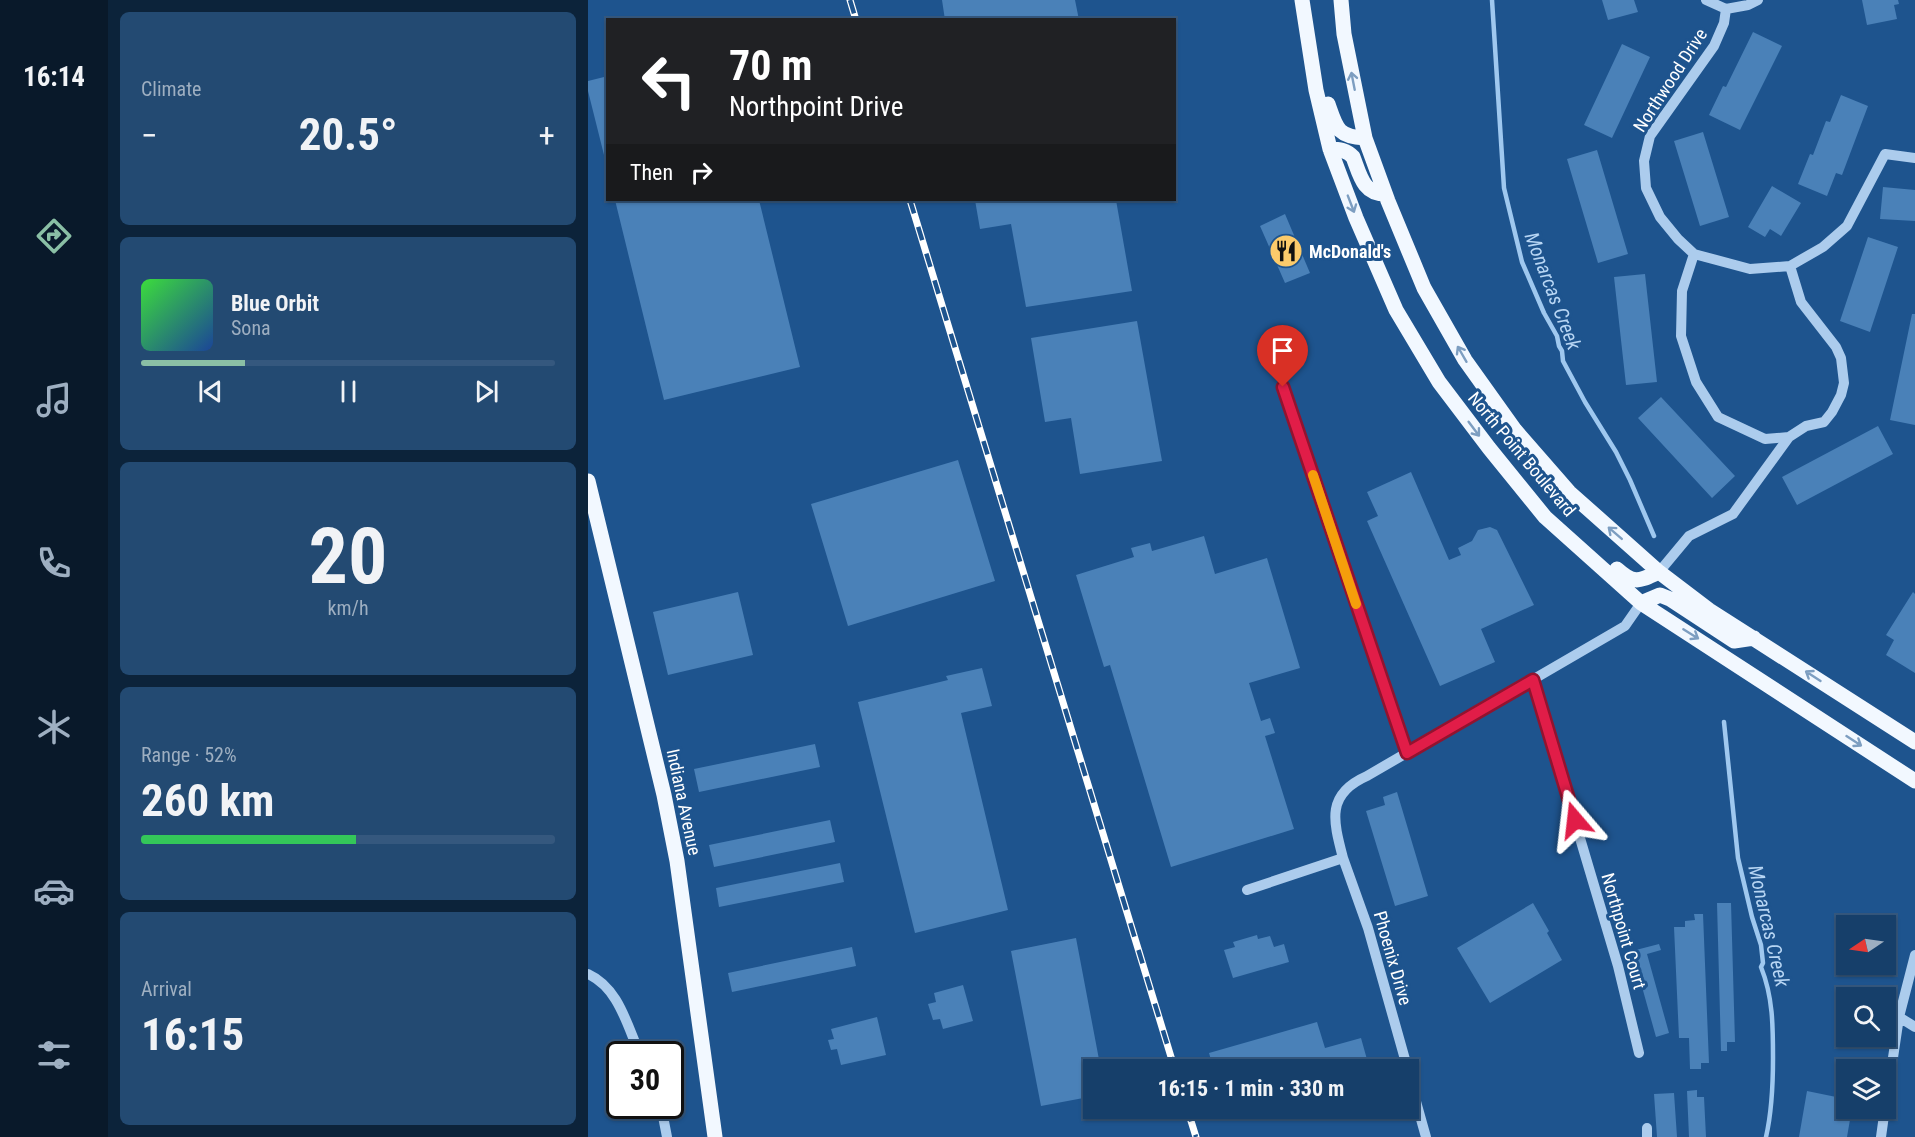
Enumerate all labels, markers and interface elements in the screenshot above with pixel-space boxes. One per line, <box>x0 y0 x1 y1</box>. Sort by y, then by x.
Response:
street label: Northwood Drive <box>1629 24 1711 136</box>
text: 70 m <box>729 41 812 90</box>
icon: left <box>630 42 708 120</box>
text: 16:14 <box>23 61 85 93</box>
one-way arrow <box>1348 72 1359 91</box>
text: Climate <box>141 77 201 101</box>
text: Northpoint Drive <box>729 91 903 123</box>
text: 20.5° <box>299 108 397 161</box>
text: − <box>141 116 158 155</box>
text: + <box>539 116 555 155</box>
icon: right <box>685 156 718 189</box>
text: Then <box>630 160 673 185</box>
one-way arrow <box>1346 194 1357 213</box>
icon: directions <box>33 215 75 257</box>
water label: Monarcas Creek <box>1520 229 1587 354</box>
restaurant icon: McDonald's <box>1268 233 1304 269</box>
place label: McDonald's <box>1309 241 1391 262</box>
text: Blue Orbit <box>231 291 319 316</box>
text: Sona <box>231 316 271 340</box>
pin <box>1257 325 1308 387</box>
icon: arrive <box>1266 334 1299 367</box>
one-way arrow <box>1455 346 1467 363</box>
icon: previous <box>194 375 227 408</box>
icon: pause <box>332 375 365 408</box>
icon: next <box>470 375 503 408</box>
icon: music <box>33 379 75 421</box>
street label: North Point Boulevard <box>1464 388 1580 520</box>
one-way arrow <box>1468 421 1481 437</box>
text: 20 <box>309 511 387 602</box>
one-way arrow <box>1608 526 1623 540</box>
icon: phone <box>33 542 75 584</box>
text: km/h <box>327 596 369 620</box>
one-way arrow <box>1682 629 1699 641</box>
one-way arrow <box>1805 670 1822 682</box>
icon: climate <box>33 706 75 748</box>
one-way arrow <box>1845 735 1862 747</box>
text: Range · 52% <box>141 743 237 767</box>
street label: Indiana Avenue <box>662 747 706 857</box>
text: 260 km <box>141 774 274 827</box>
position arrow <box>1543 788 1607 852</box>
water label: Monarcas Creek <box>1743 863 1795 990</box>
icon: car <box>33 870 75 912</box>
street label: Northpoint Court <box>1597 871 1651 991</box>
street label: Phoenix Drive <box>1370 909 1416 1007</box>
north arrow <box>1836 915 1896 975</box>
map controls <box>1836 915 1896 1119</box>
text: Arrival <box>141 977 192 1001</box>
button: search <box>1836 987 1896 1047</box>
text: 16:15 <box>141 1008 244 1061</box>
icon: filters <box>33 1034 75 1076</box>
speed limit sign: 30 <box>606 1041 684 1119</box>
button: layers <box>1836 1059 1896 1119</box>
text: 16:15 · 1 min · 330 m <box>1158 1076 1344 1101</box>

